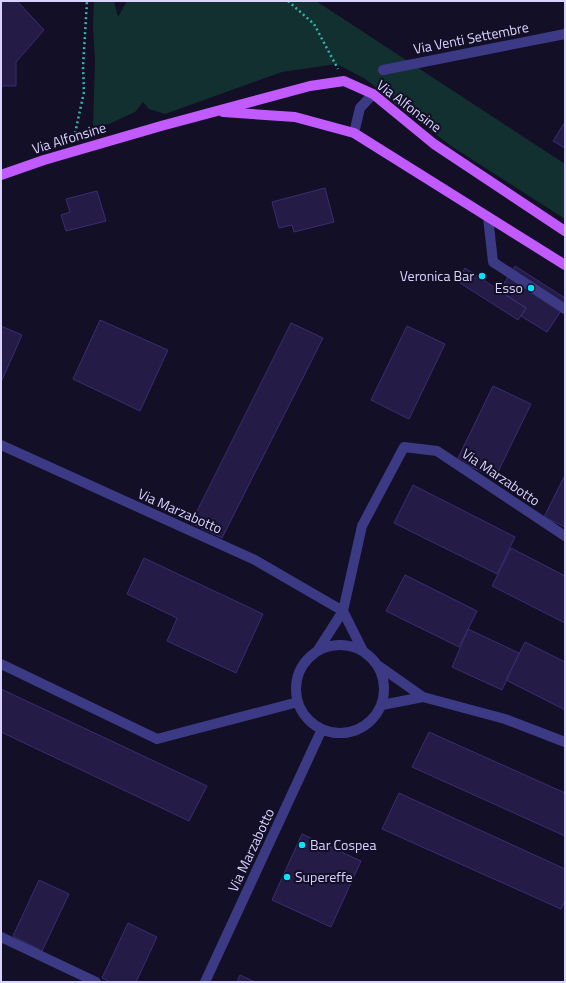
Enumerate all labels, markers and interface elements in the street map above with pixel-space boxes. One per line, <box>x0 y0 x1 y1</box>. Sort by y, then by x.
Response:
street label: Via Venti Settembre <box>411 16 530 59</box>
street label: Via Alfonsine <box>372 74 446 137</box>
street label: Via Alfonsine <box>29 116 108 159</box>
place label: Veronica Bar <box>400 265 474 286</box>
marker: Veronica Bar <box>477 271 487 281</box>
place label: Esso <box>495 277 523 298</box>
marker: Esso <box>526 283 536 293</box>
street label: Via Marzabotto <box>458 443 545 511</box>
street label: Via Marzabotto <box>135 483 226 538</box>
street label: Via Marzabotto <box>222 804 279 895</box>
place label: Bar Cospea <box>310 834 376 855</box>
marker: Bar Cospea <box>297 840 307 850</box>
place label: Supereffe <box>295 866 352 887</box>
marker: Supereffe <box>282 872 292 882</box>

